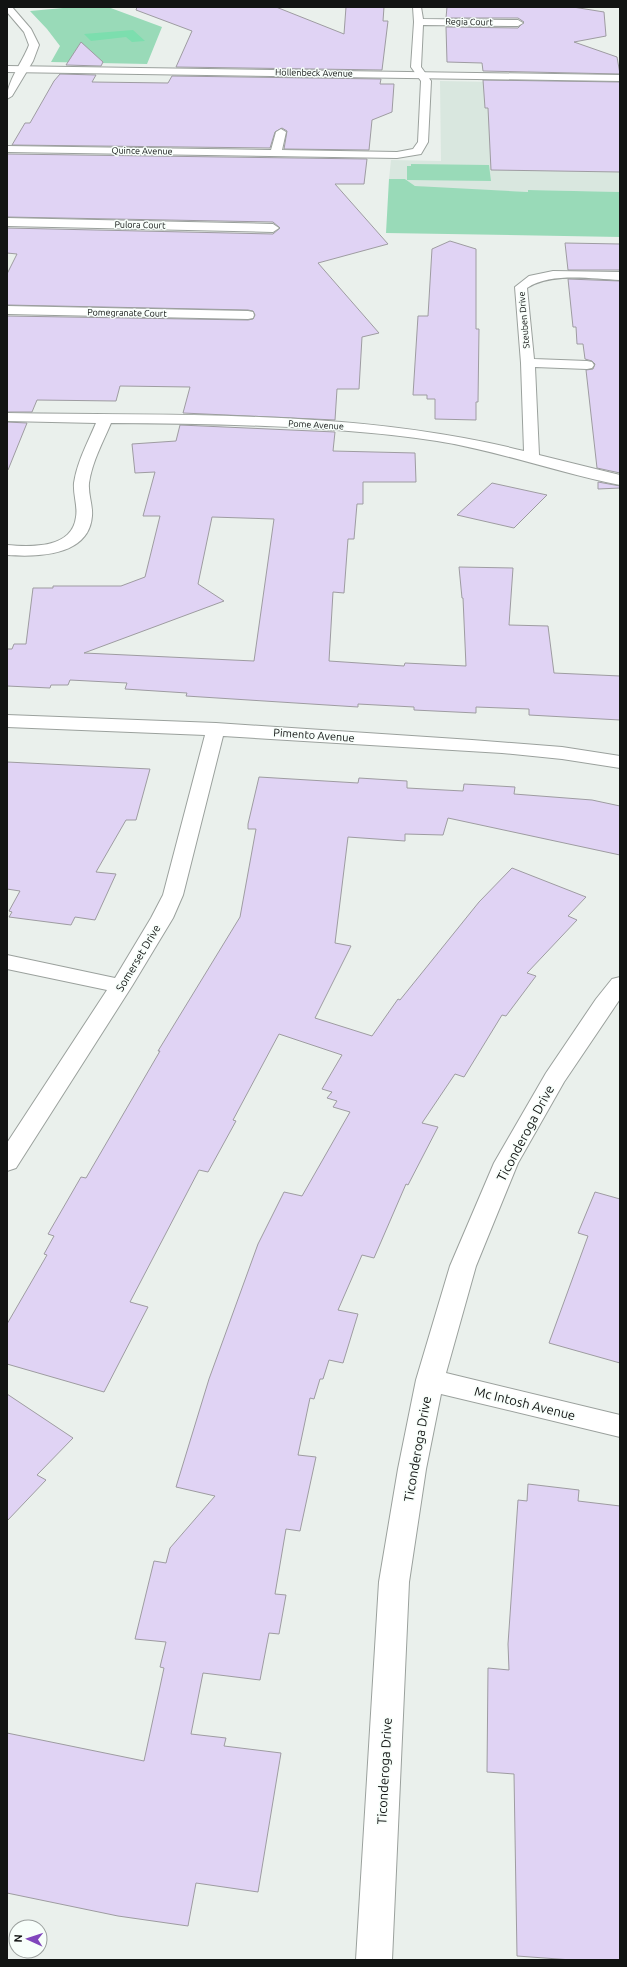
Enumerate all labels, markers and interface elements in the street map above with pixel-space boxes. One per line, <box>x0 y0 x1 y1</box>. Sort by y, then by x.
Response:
street label: Regia Court <box>445 17 493 27</box>
street label: Hollenbeck Avenue <box>275 67 353 79</box>
street label: Quince Avenue <box>111 145 173 157</box>
street label: Pulora Court <box>114 220 166 230</box>
street label: Steuben Drive <box>517 291 531 349</box>
street label: Pomegranate Court <box>87 307 167 319</box>
street label: Pome Avenue <box>288 419 344 431</box>
street label: Pimento Avenue <box>273 726 355 744</box>
street label: Somerset Drive <box>113 922 163 994</box>
street label: Ticonderoga Drive <box>494 1083 556 1183</box>
street label: Mc Intosh Avenue <box>473 1384 577 1422</box>
street label: Ticonderoga Drive <box>401 1395 433 1503</box>
street label: Ticonderoga Drive <box>374 1717 394 1825</box>
north arrow <box>8 1919 48 1959</box>
text: N <box>12 1934 24 1943</box>

